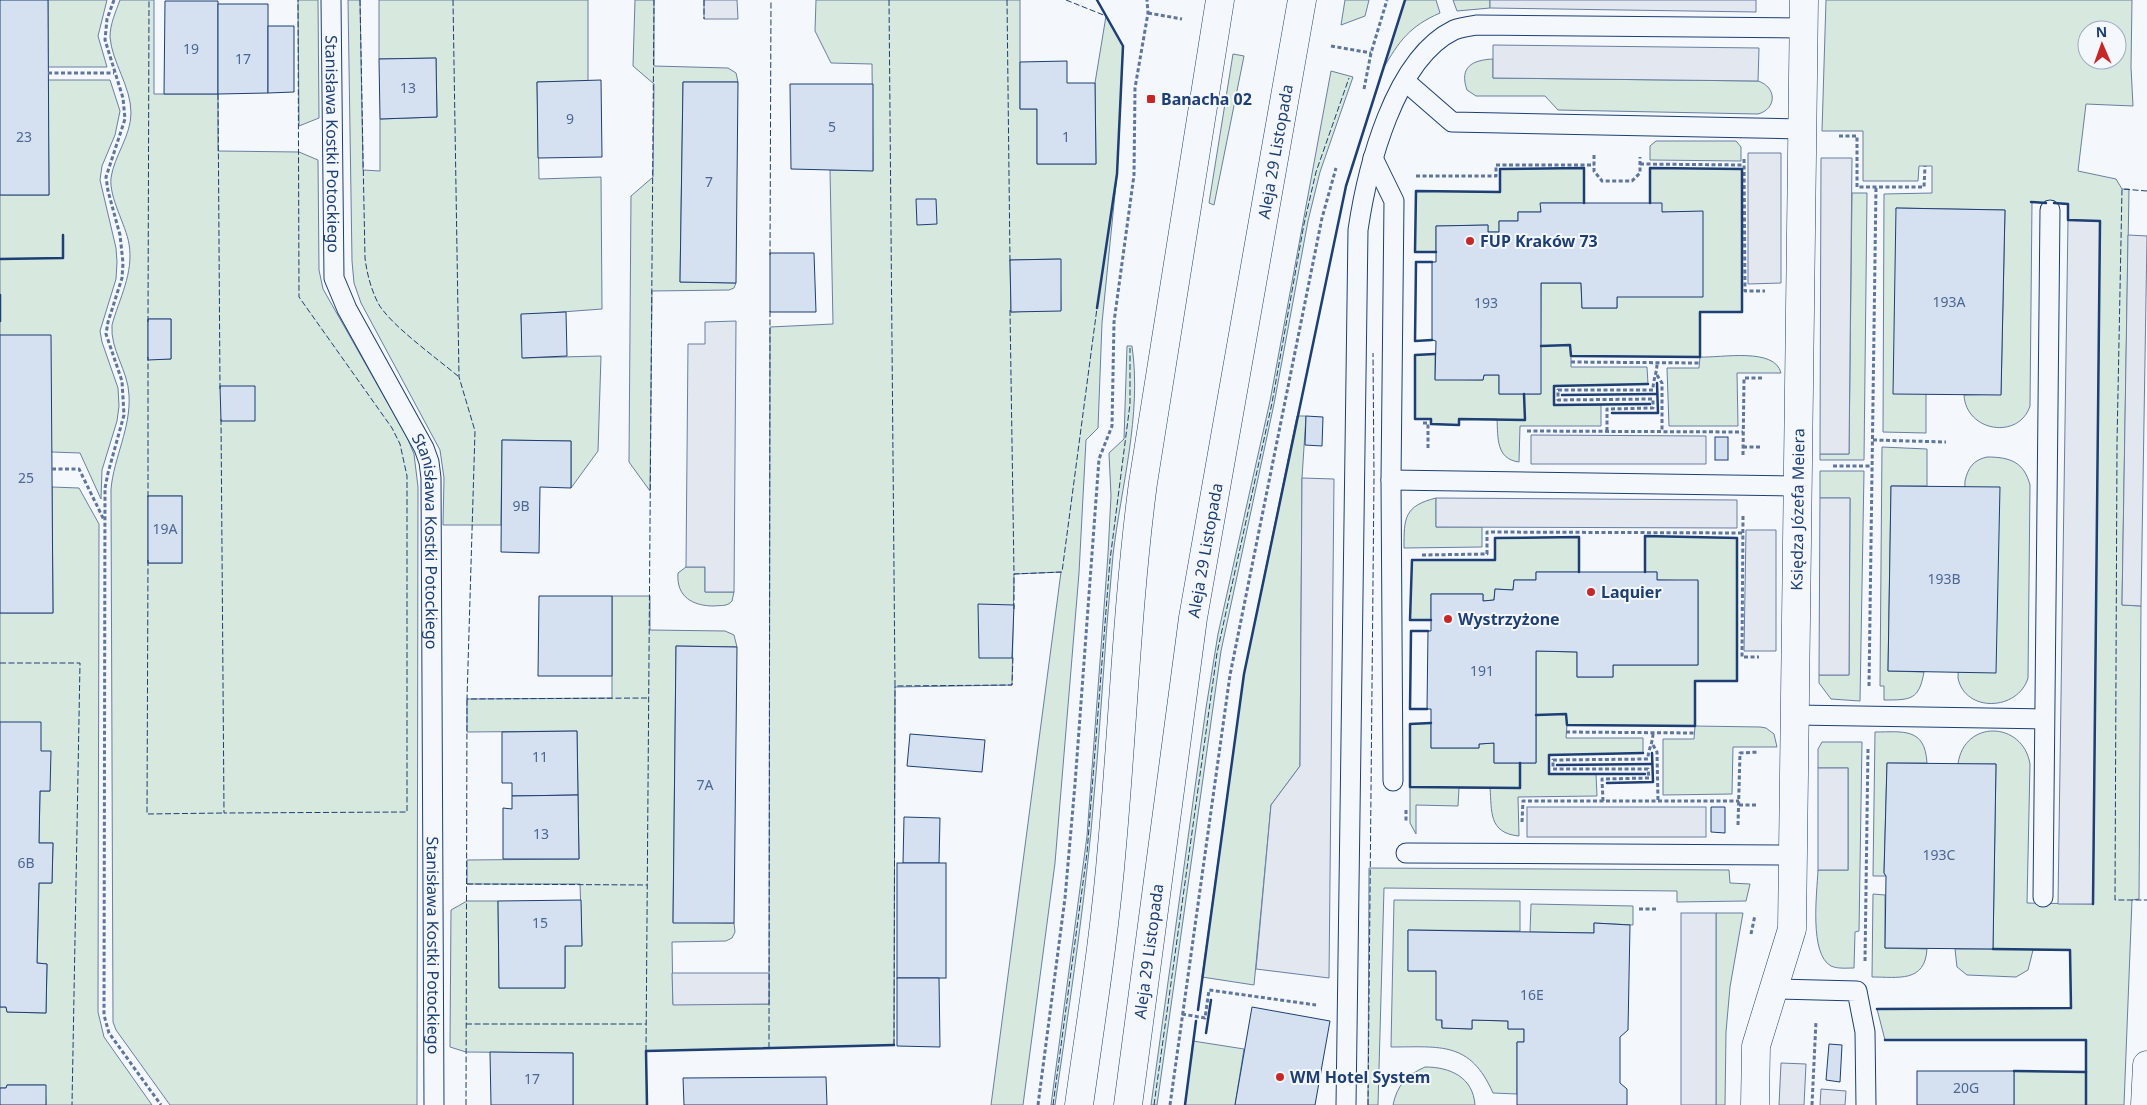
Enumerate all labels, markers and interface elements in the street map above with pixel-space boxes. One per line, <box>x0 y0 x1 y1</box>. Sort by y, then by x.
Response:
north arrow <box>2077 20 2127 70</box>
text: N <box>2096 22 2108 41</box>
street label: Stanisława Kostki Potockiego <box>320 35 345 253</box>
house number: 19 <box>183 39 199 58</box>
house number: 17 <box>235 49 251 68</box>
house number: 13 <box>400 78 416 97</box>
street label: Aleja 29 Listopada <box>1253 82 1298 221</box>
place label: Banacha 02 <box>1161 88 1252 110</box>
marker: Banacha 02 <box>1145 93 1157 105</box>
house number: 9 <box>566 109 574 128</box>
house number: 5 <box>828 117 836 136</box>
house number: 23 <box>16 127 32 146</box>
house number: 1 <box>1062 127 1070 146</box>
house number: 7 <box>705 172 713 191</box>
place label: FUP Kraków 73 <box>1480 230 1598 252</box>
marker: FUP Kraków 73 <box>1464 235 1476 247</box>
house number: 193A <box>1933 292 1966 311</box>
house number: 193 <box>1474 293 1498 312</box>
street label: Księdza Józefa Meiera <box>1785 428 1809 591</box>
street label: Stanisława Kostki Potockiego <box>407 429 443 649</box>
house number: 25 <box>18 468 34 487</box>
street label: Aleja 29 Listopada <box>1182 481 1228 619</box>
house number: 9B <box>512 496 530 515</box>
house number: 19A <box>153 519 178 538</box>
house number: 193B <box>1927 569 1961 588</box>
place label: Laquier <box>1601 581 1662 603</box>
marker: Laquier <box>1585 586 1597 598</box>
place label: Wystrzyżone <box>1458 608 1560 630</box>
marker: Wystrzyżone <box>1442 613 1454 625</box>
house number: 191 <box>1470 661 1494 680</box>
house number: 11 <box>532 747 548 766</box>
house number: 7A <box>697 775 714 794</box>
house number: 13 <box>533 824 549 843</box>
street label: Stanisława Kostki Potockiego <box>422 837 445 1054</box>
house number: 193C <box>1923 845 1956 864</box>
house number: 6B <box>17 853 35 872</box>
street label: Aleja 29 Listopada <box>1129 882 1168 1020</box>
house number: 15 <box>532 913 548 932</box>
house number: 16E <box>1520 985 1544 1004</box>
place label: WM Hotel System <box>1290 1066 1430 1088</box>
house number: 17 <box>524 1069 540 1088</box>
marker: WM Hotel System <box>1274 1071 1286 1083</box>
house number: 20G <box>1953 1078 1979 1097</box>

